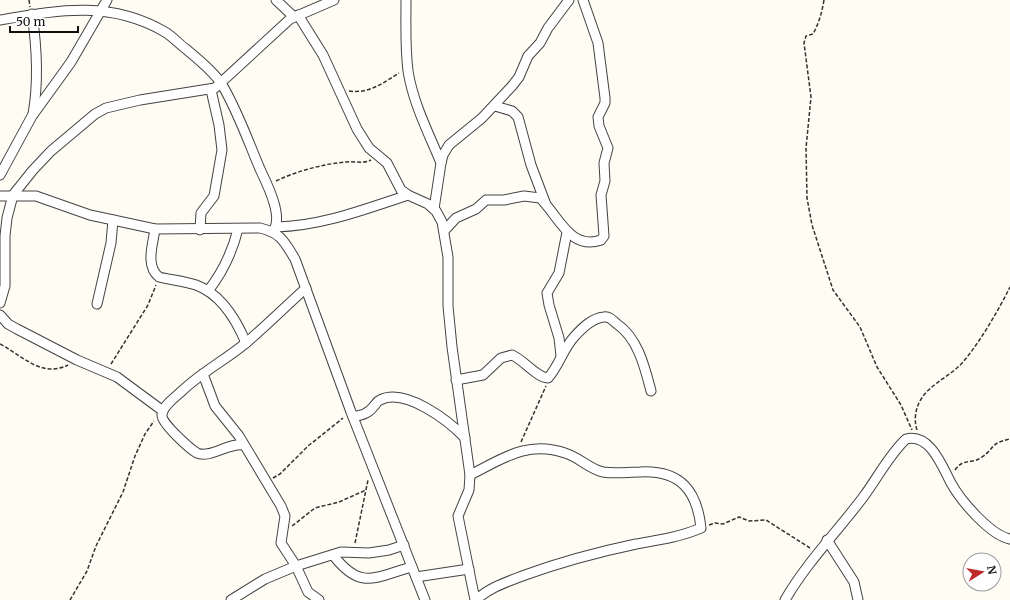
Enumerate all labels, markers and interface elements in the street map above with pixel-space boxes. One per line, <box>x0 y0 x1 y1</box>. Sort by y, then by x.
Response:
scale bar <box>10 8 78 34</box>
text: 50 m <box>16 14 45 29</box>
north arrow <box>962 552 1002 592</box>
text: N <box>984 564 1000 576</box>

